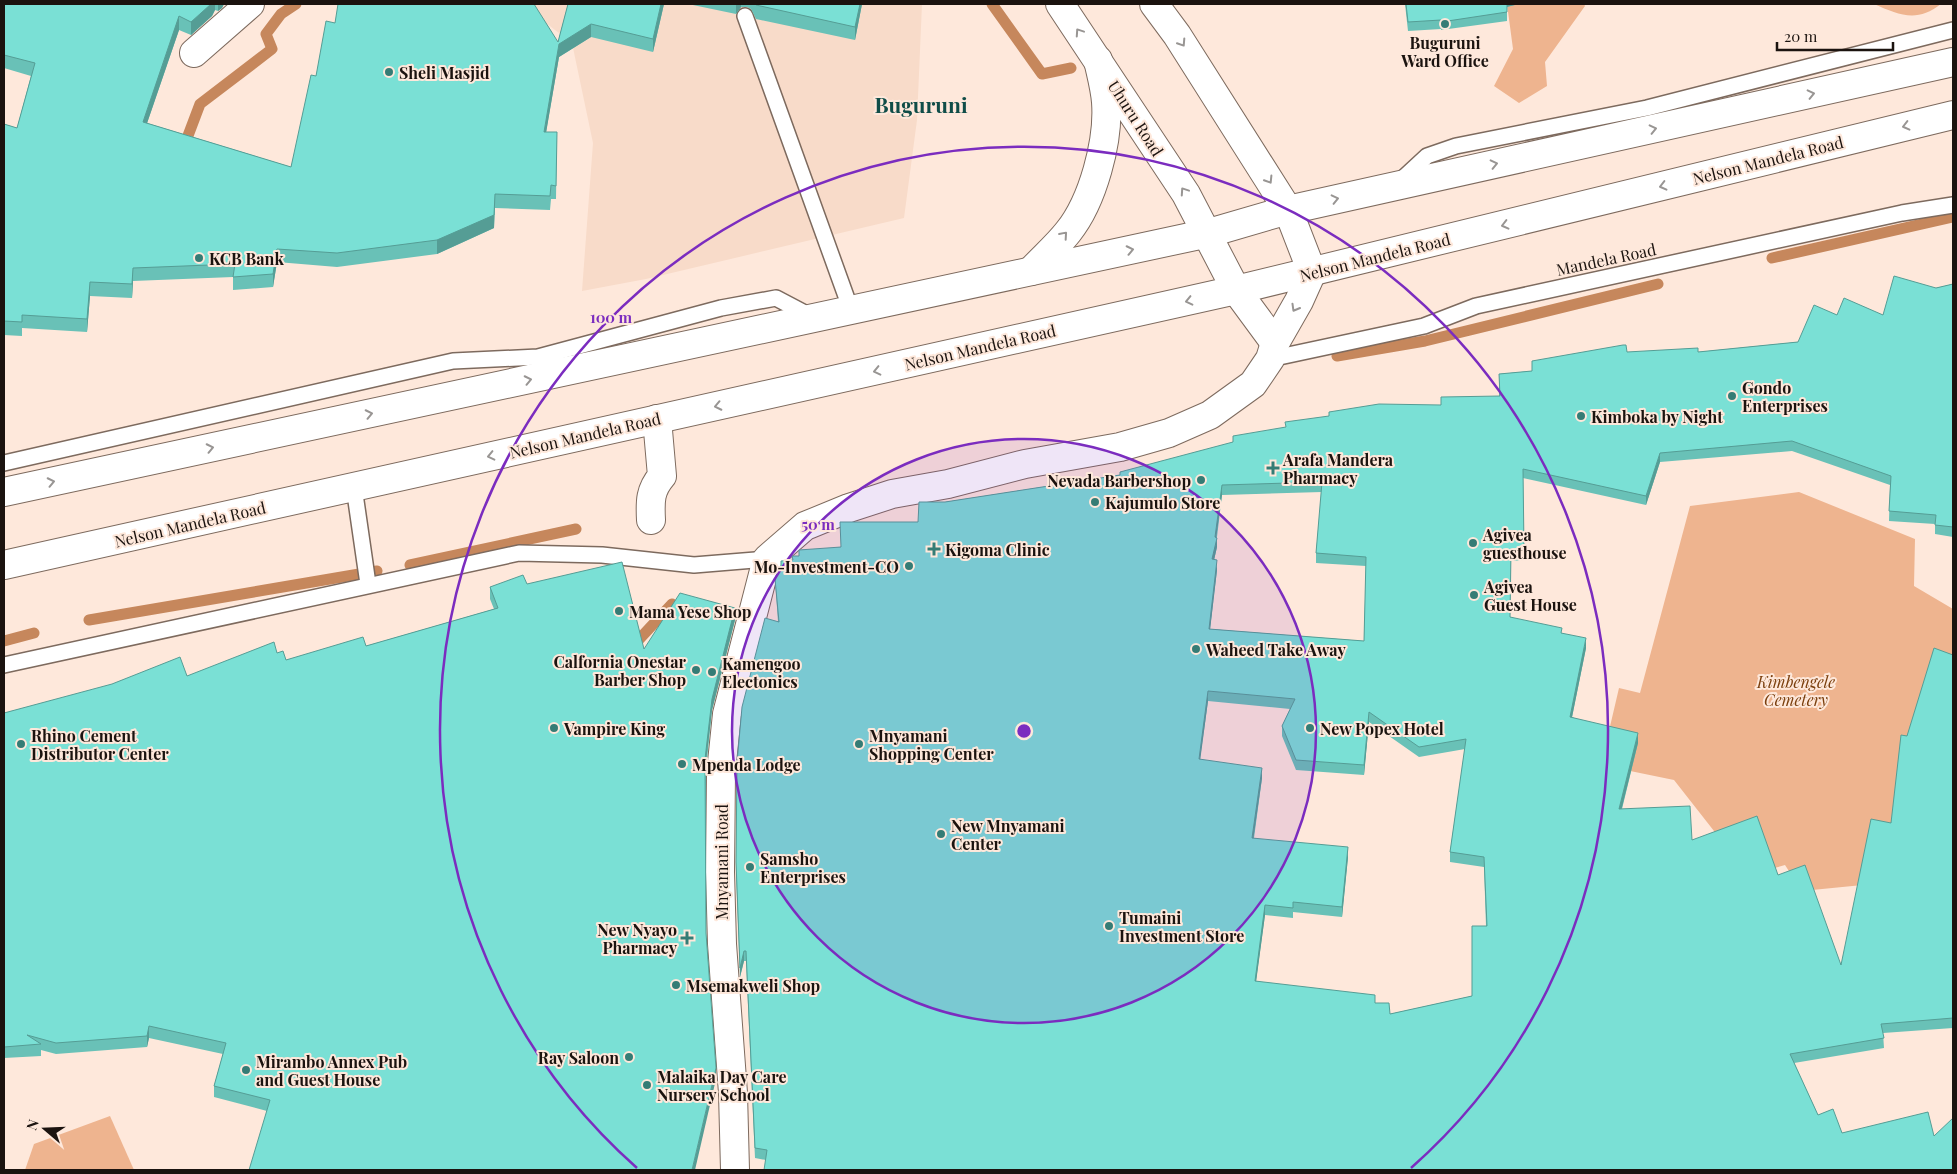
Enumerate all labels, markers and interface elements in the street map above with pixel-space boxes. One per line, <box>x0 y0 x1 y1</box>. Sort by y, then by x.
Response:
marker: Buguruni Ward Office <box>1439 18 1451 30</box>
scale bar <box>1777 20 1893 52</box>
text: 20 m <box>1784 26 1818 46</box>
one-way arrow <box>1076 28 1085 38</box>
place label: Buguruni Ward Office <box>1400 32 1489 71</box>
one-way arrow <box>1176 38 1185 47</box>
place label: Sheli Masjid <box>399 62 490 83</box>
marker: Sheli Masjid <box>383 66 395 78</box>
street label: Uhuru Road <box>1104 76 1168 160</box>
one-way arrow <box>1807 89 1816 99</box>
district label: Buguruni <box>874 90 968 118</box>
one-way arrow <box>1902 121 1910 131</box>
one-way arrow <box>1648 124 1657 135</box>
street label: Nelson Mandela Road <box>1690 131 1846 189</box>
one-way arrow <box>1490 159 1499 170</box>
one-way arrow <box>1263 175 1273 184</box>
one-way arrow <box>1659 180 1668 191</box>
one-way arrow <box>1181 188 1191 197</box>
one-way arrow <box>1331 195 1340 205</box>
one-way arrow <box>1501 219 1510 230</box>
street label: Nelson Mandela Road <box>1297 228 1453 286</box>
one-way arrow <box>1058 232 1067 241</box>
street label: Mandela Road <box>1554 238 1658 280</box>
one-way arrow <box>1126 245 1135 256</box>
place label: KCB Bank <box>209 248 284 269</box>
marker: KCB Bank <box>193 252 205 264</box>
one-way arrow <box>1184 295 1193 306</box>
one-way arrow <box>1291 303 1301 312</box>
text: 100 m <box>590 307 633 327</box>
street label: Nelson Mandela Road <box>902 319 1058 375</box>
one-way arrow <box>872 365 881 376</box>
one-way arrow <box>524 375 532 385</box>
place label: Gondo Enterprises <box>1742 377 1828 416</box>
marker: Gondo Enterprises <box>1726 390 1738 402</box>
one-way arrow <box>714 400 722 411</box>
place label: Kimboka by Night <box>1591 406 1723 427</box>
street label: Nelson Mandela Road <box>507 407 663 463</box>
one-way arrow <box>365 409 374 420</box>
marker: Kimboka by Night <box>1575 410 1587 422</box>
one-way arrow <box>206 443 215 454</box>
place label: Arafa Mandera Pharmacy <box>1282 449 1394 488</box>
one-way arrow <box>487 450 496 461</box>
marker: Arafa Mandera Pharmacy <box>1267 462 1279 474</box>
place label: Nevada Barbershop <box>1047 470 1191 491</box>
marker: Nevada Barbershop <box>1195 474 1207 486</box>
one-way arrow <box>47 477 56 488</box>
place label: Kajumulo Store <box>1105 492 1220 513</box>
street label: Nelson Mandela Road <box>112 496 268 552</box>
marker: Kajumulo Store <box>1089 496 1101 508</box>
text: 50 m <box>801 514 835 534</box>
place label: Agivea guesthouse <box>1482 524 1567 563</box>
marker: Agivea guesthouse <box>1467 537 1479 549</box>
place label: Kigoma Clinic <box>945 539 1050 560</box>
marker: Kigoma Clinic <box>927 542 941 556</box>
place label: Mo-Investment-CO <box>754 556 899 577</box>
marker: Mo-Investment-CO <box>903 560 915 572</box>
place label: Agivea Guest House <box>1483 576 1577 615</box>
marker: Agivea Guest House <box>1468 589 1480 601</box>
place label: Mama Yese Shop <box>629 601 751 622</box>
marker: Mama Yese Shop <box>613 605 625 617</box>
place label: Waheed Take Away <box>1205 639 1346 660</box>
marker: Waheed Take Away <box>1190 643 1202 655</box>
place label: Calfornia Onestar Barber Shop <box>553 651 687 690</box>
place label: Kamengoo Electonics <box>722 653 801 692</box>
marker: Calfornia Onestar Barber Shop <box>690 664 702 676</box>
marker: Kamengoo Electonics <box>706 666 718 678</box>
park label: Kimbengele Cemetery <box>1756 671 1835 710</box>
place label: Vampire King <box>563 718 665 739</box>
place label: New Popex Hotel <box>1320 718 1444 739</box>
marker: Vampire King <box>548 722 560 734</box>
centre of rings <box>1015 722 1033 740</box>
marker: New Popex Hotel <box>1304 722 1316 734</box>
place label: Rhino Cement Distributor Center <box>31 725 169 764</box>
place label: Mnyamani Shopping Center <box>869 725 994 764</box>
marker: Rhino Cement Distributor Center <box>15 738 27 750</box>
marker: Mnyamani Shopping Center <box>853 738 865 750</box>
place label: Mpenda Lodge <box>692 754 801 775</box>
marker: Mpenda Lodge <box>676 758 688 770</box>
street label: Mnyamani Road <box>711 804 732 920</box>
place label: New Mnyamani Center <box>951 815 1065 854</box>
marker: New Mnyamani Center <box>935 828 947 840</box>
place label: Samsho Enterprises <box>760 848 846 887</box>
marker: Samsho Enterprises <box>744 861 756 873</box>
place label: Tumaini Investment Store <box>1119 907 1244 946</box>
place label: New Nyayo Pharmacy <box>597 919 678 958</box>
marker: Tumaini Investment Store <box>1103 920 1115 932</box>
marker: New Nyayo Pharmacy <box>681 932 693 944</box>
place label: Msemakweli Shop <box>686 975 820 996</box>
marker: Msemakweli Shop <box>670 979 682 991</box>
place label: Ray Saloon <box>538 1047 619 1068</box>
place label: Mirambo Annex Pub and Guest House <box>256 1051 407 1090</box>
marker: Ray Saloon <box>623 1051 635 1063</box>
marker: Mirambo Annex Pub and Guest House <box>240 1064 252 1076</box>
place label: Malaika Day Care Nursery School <box>657 1066 786 1105</box>
marker: Malaika Day Care Nursery School <box>641 1079 653 1091</box>
north arrow <box>20 1104 70 1154</box>
text: N <box>22 1117 43 1132</box>

